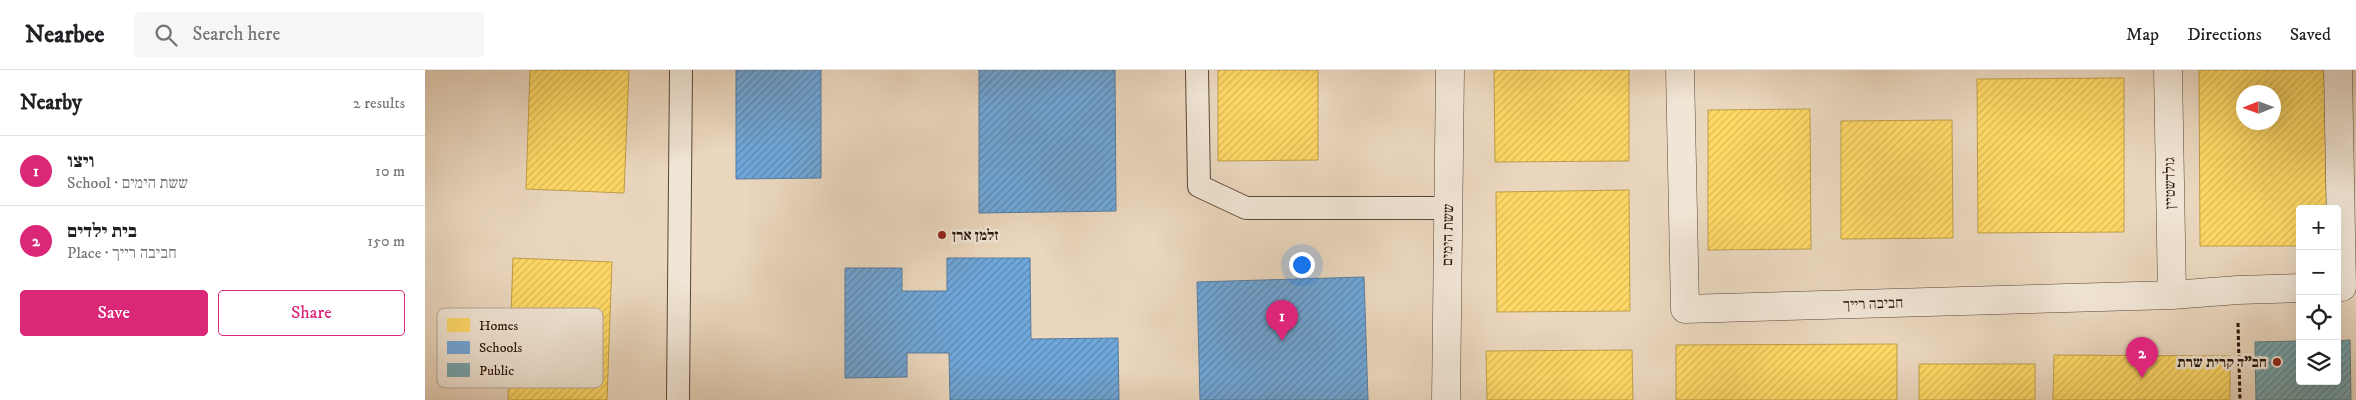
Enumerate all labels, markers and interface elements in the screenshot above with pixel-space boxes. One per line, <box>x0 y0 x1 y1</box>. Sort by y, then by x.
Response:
search box <box>134 12 484 57</box>
text: Nearbee <box>25 20 104 50</box>
icon: search <box>152 21 180 49</box>
text: Search here <box>192 23 280 46</box>
text: Map <box>2126 24 2159 46</box>
text: Directions <box>2187 24 2262 46</box>
text: Saved <box>2290 24 2331 46</box>
north arrow <box>2236 85 2281 130</box>
text: Nearby <box>20 90 82 116</box>
text: 2 results <box>353 93 405 113</box>
text: ויצו <box>67 150 95 173</box>
street label: גולדשטיין <box>2160 157 2180 209</box>
text: 1 <box>33 161 39 181</box>
text: 10 m <box>375 161 405 181</box>
text: School · ששת הימים <box>67 173 188 193</box>
street label: ששת הימים <box>1438 204 1458 266</box>
map controls <box>2296 205 2341 385</box>
button: + <box>2296 205 2341 250</box>
text: בית ילדים <box>67 220 137 243</box>
place label: זלמן ארן <box>952 226 999 245</box>
marker: זלמן ארן <box>936 229 948 241</box>
text: 2 <box>32 231 40 251</box>
text: 150 m <box>367 231 405 251</box>
text: Place · חביבה רייך <box>67 243 177 263</box>
button: − <box>2296 250 2341 295</box>
your location <box>1289 252 1315 278</box>
button: Save <box>20 290 208 336</box>
button: Share <box>218 290 405 336</box>
street label: חביבה רייך <box>1842 293 1904 315</box>
button: locate <box>2296 295 2341 340</box>
pin: 1 <box>1266 300 1298 341</box>
legend <box>437 308 603 388</box>
text: Homes <box>479 317 519 335</box>
pin: 2 <box>2126 337 2158 378</box>
text: Schools <box>479 339 522 357</box>
button: layers <box>2296 340 2341 385</box>
place label: חב"ד קרית שרת <box>2177 353 2267 372</box>
marker: חב"ד קרית שרת <box>2271 356 2283 368</box>
text: Public <box>479 362 514 380</box>

